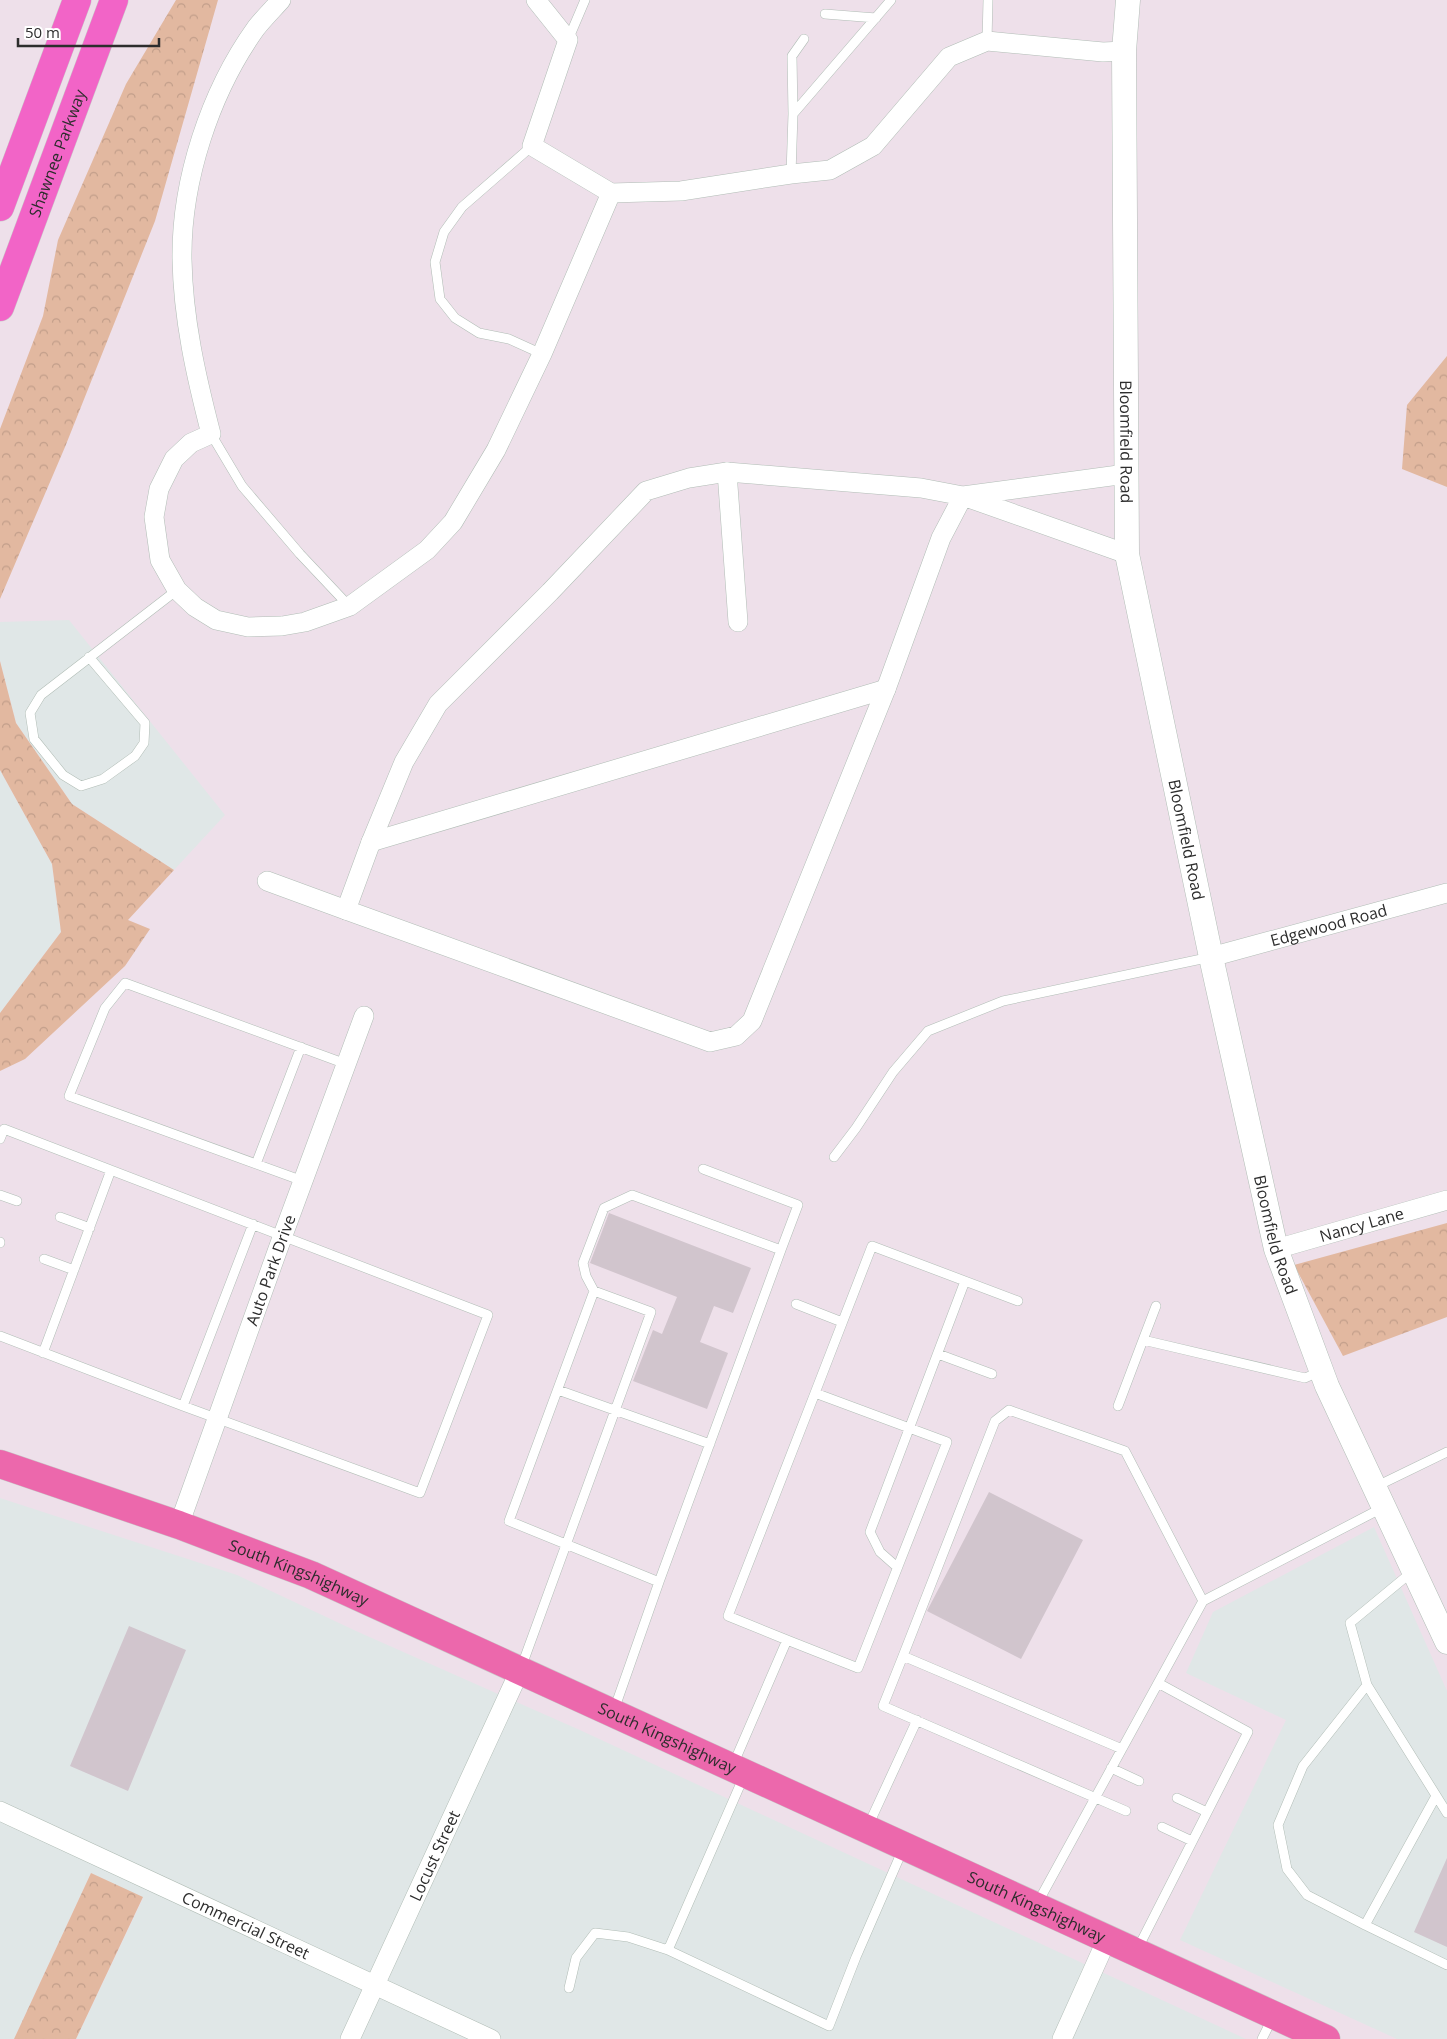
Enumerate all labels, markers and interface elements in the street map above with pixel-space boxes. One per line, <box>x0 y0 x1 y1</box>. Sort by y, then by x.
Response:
scale bar <box>18 15 159 47</box>
text: 50 m <box>25 22 60 42</box>
street label: Shawnee Parkway <box>23 85 91 220</box>
street label: Bloomfield Road <box>1115 380 1138 503</box>
street label: Bloomfield Road <box>1163 777 1210 902</box>
street label: Edgewood Road <box>1268 899 1390 951</box>
street label: Bloomfield Road <box>1249 1173 1303 1297</box>
street label: Nancy Lane <box>1317 1202 1406 1247</box>
street label: Auto Park Drive <box>241 1211 301 1328</box>
street label: South Kingshighway <box>226 1534 373 1611</box>
street label: South Kingshighway <box>595 1697 741 1779</box>
street label: Locust Street <box>404 1806 465 1904</box>
street label: South Kingshighway <box>964 1866 1110 1948</box>
street label: Commercial Street <box>178 1886 313 1964</box>

